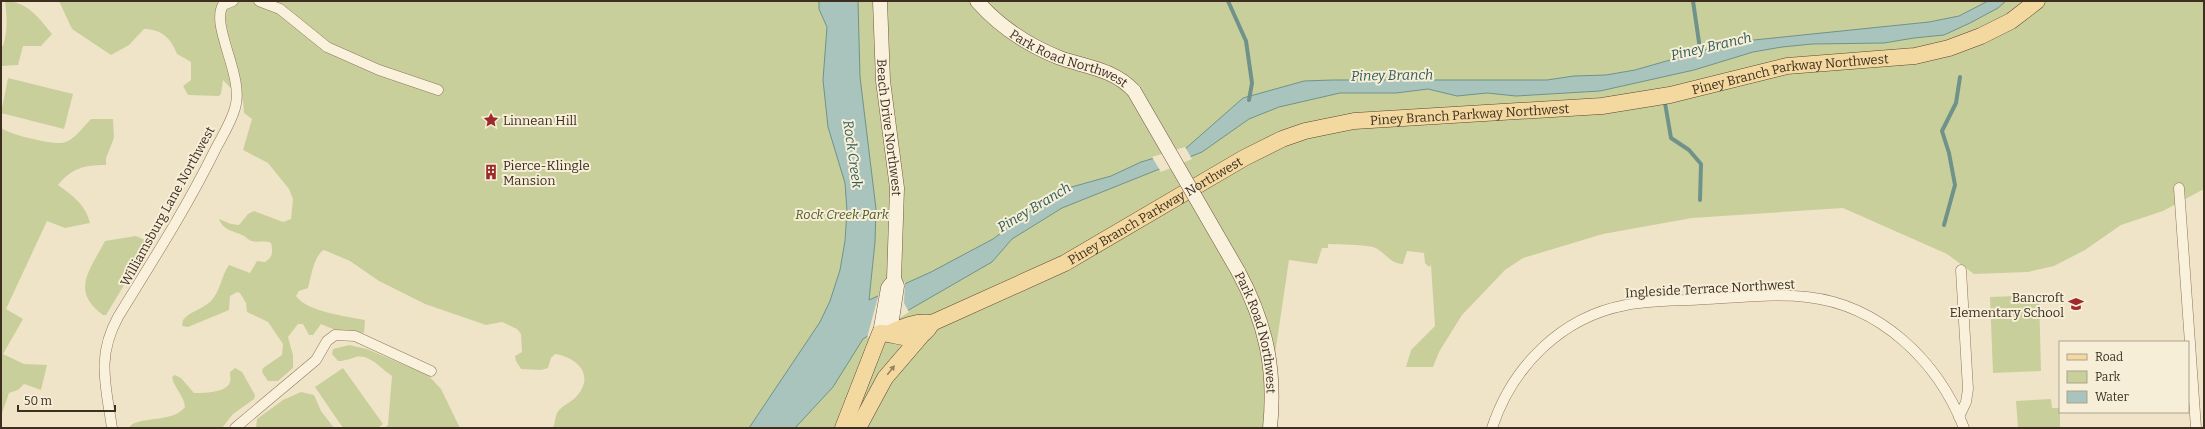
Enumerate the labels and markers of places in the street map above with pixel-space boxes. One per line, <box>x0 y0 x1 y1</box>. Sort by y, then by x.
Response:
place icon: Linnean Hill <box>482 111 500 129</box>
place label: Linnean Hill <box>503 113 577 128</box>
place label: Pierce-Klingle Mansion <box>503 158 590 188</box>
building icon: Pierce-Klingle Mansion <box>482 163 500 181</box>
place label: Bancroft Elementary School <box>1949 290 2064 320</box>
school or university icon: Bancroft Elementary School <box>2067 295 2085 313</box>

